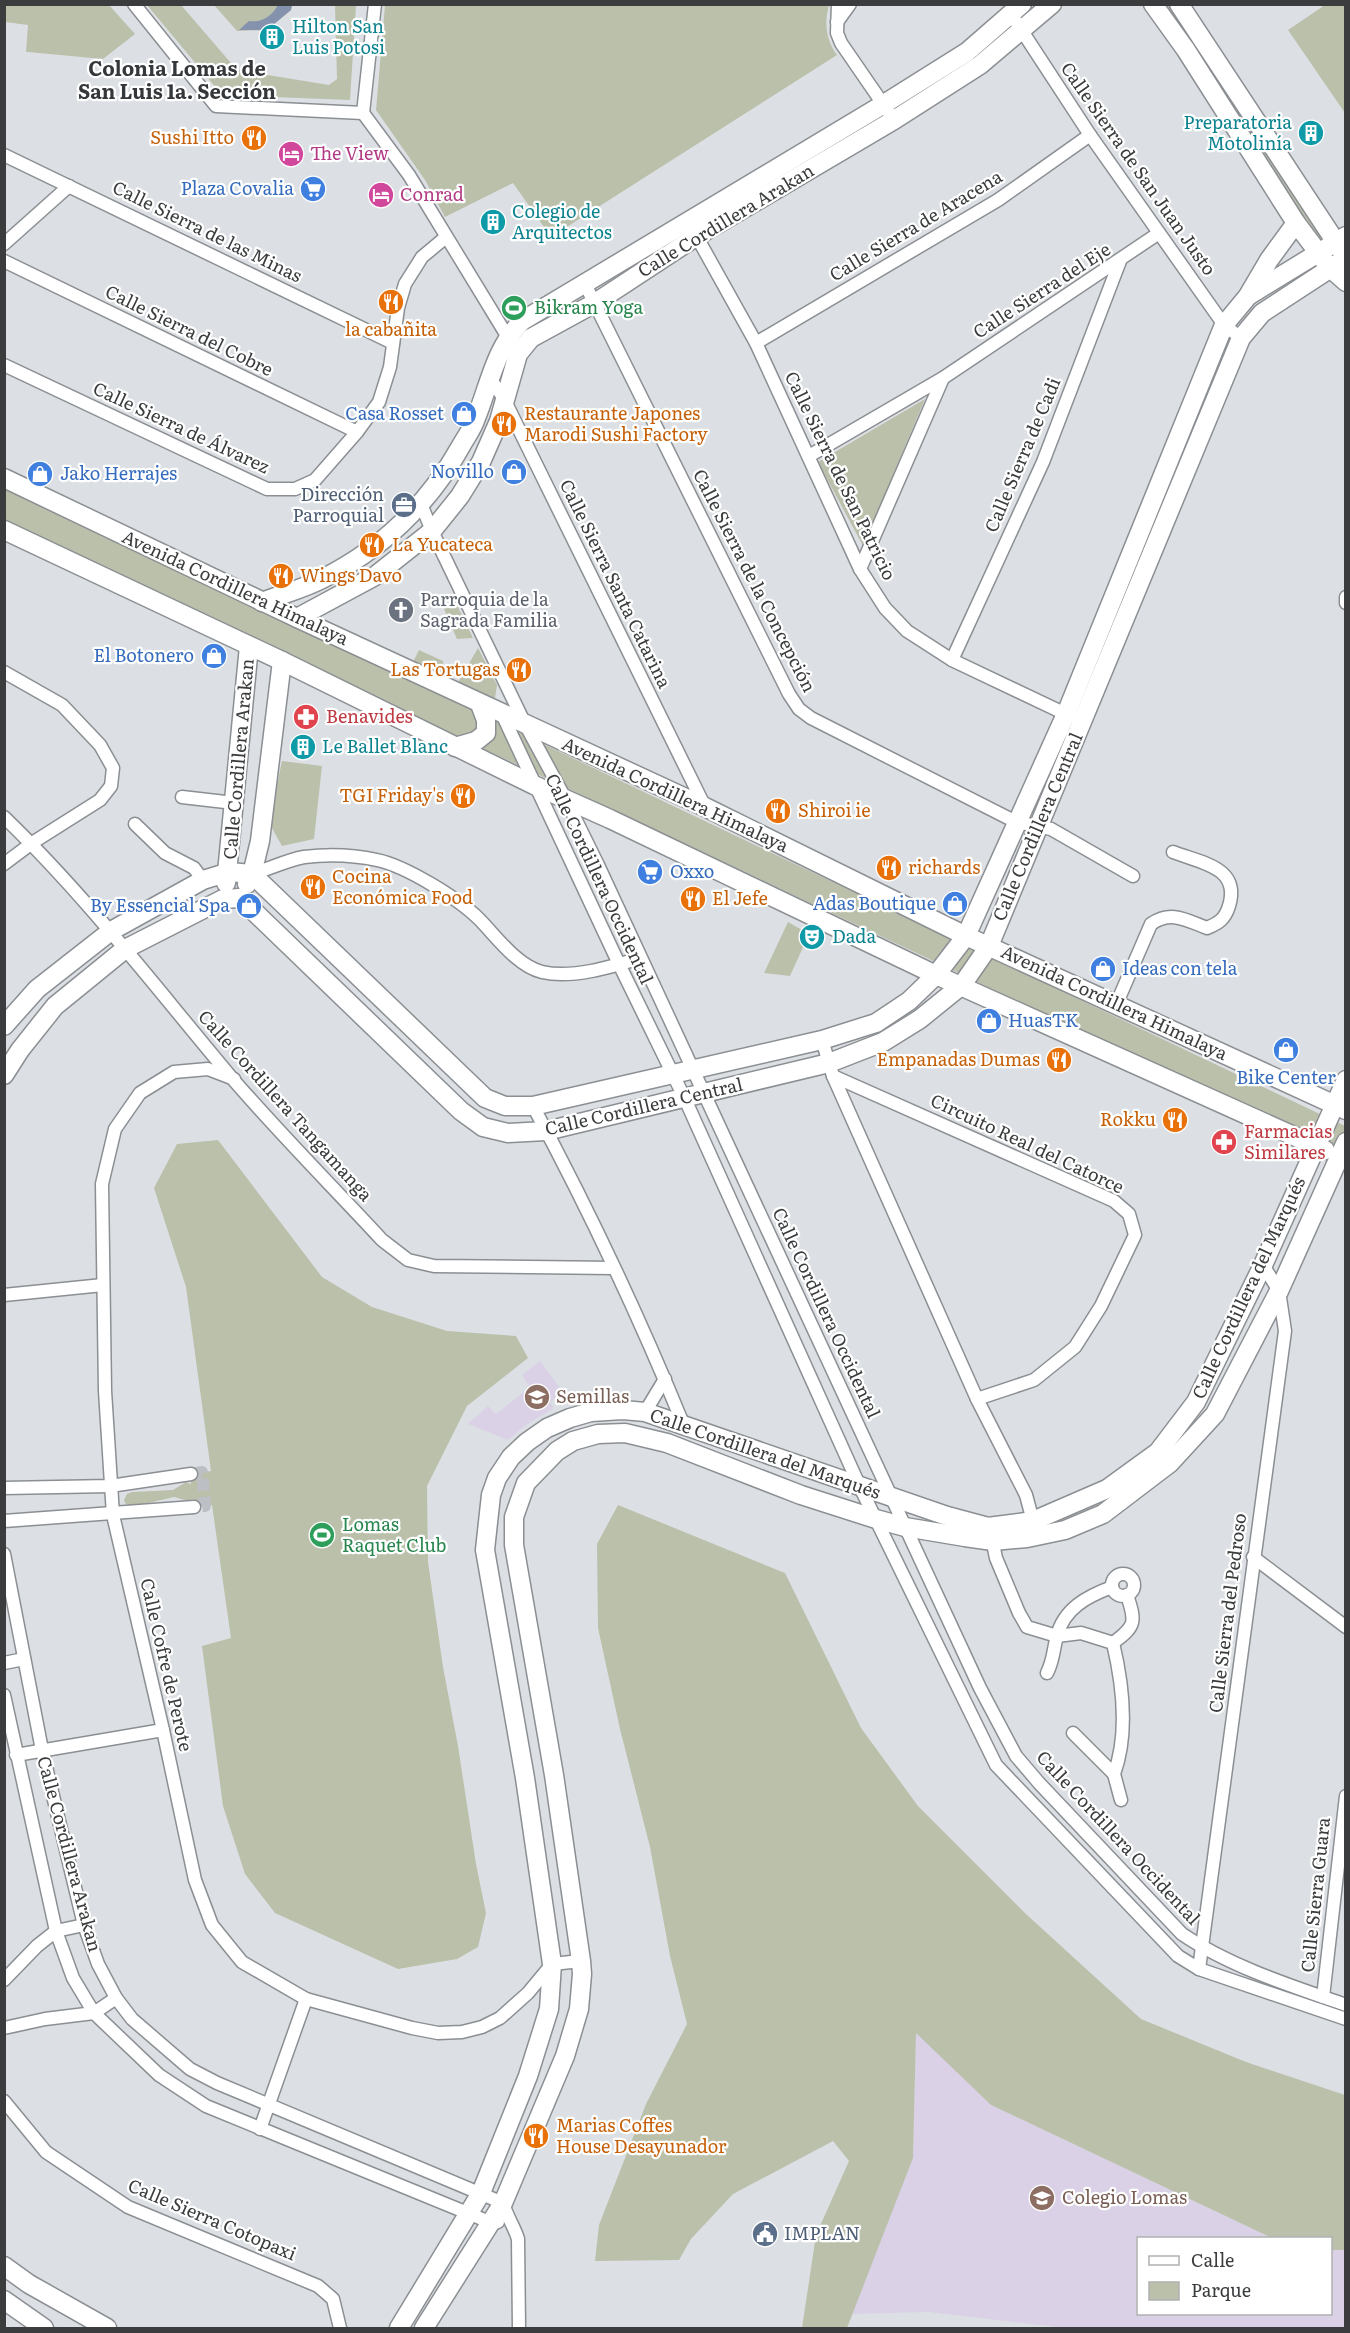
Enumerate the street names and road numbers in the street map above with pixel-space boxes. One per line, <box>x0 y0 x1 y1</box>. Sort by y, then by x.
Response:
street label: Calle Sierra de San Juan Justo <box>1055 56 1223 280</box>
street label: Calle Cordillera Arakan <box>632 156 819 283</box>
street label: Calle Sierra de Aracena <box>824 162 1007 287</box>
street label: Calle Sierra de las Minas <box>108 173 307 288</box>
street label: Calle Sierra del Eje <box>967 235 1115 344</box>
street label: Calle Sierra del Cobre <box>101 277 278 382</box>
street label: Calle Sierra de San Patricio <box>779 366 904 584</box>
street label: Calle Sierra de Cadi <box>977 373 1066 536</box>
street label: Calle Sierra de Álvarez <box>89 374 275 480</box>
street label: Calle Sierra de la Concepción <box>687 464 824 697</box>
street label: Calle Sierra Santa Catarina <box>554 474 679 693</box>
street label: Avenida Cordillera Himalaya <box>118 522 354 651</box>
street label: Calle Cordillera Arakan <box>215 657 260 860</box>
street label: Calle Cordillera Central <box>985 728 1089 925</box>
street label: Avenida Cordillera Himalaya <box>558 729 794 858</box>
street label: Calle Cordillera Occidental <box>540 769 661 988</box>
street label: Avenida Cordillera Himalaya <box>997 937 1233 1066</box>
street label: Calle Cordillera Tangamanga <box>193 1003 380 1207</box>
street label: Calle Cordillera Central <box>542 1070 745 1141</box>
street label: Circuito Real del Catorce <box>927 1086 1129 1199</box>
street label: Calle Cordillera del Marqués <box>1184 1172 1311 1403</box>
street label: Calle Cordillera Occidental <box>767 1203 888 1422</box>
street label: Calle Cordillera del Marqués <box>646 1400 884 1505</box>
street label: Calle Sierra del Pedroso <box>1201 1511 1252 1714</box>
street label: Calle Cofre de Perote <box>134 1575 201 1754</box>
street label: Calle Cordillera Occidental <box>1031 1744 1207 1930</box>
street label: Calle Cordillera Arakan <box>31 1753 110 1955</box>
street label: Calle Sierra Guara <box>1293 1816 1336 1974</box>
street label: Calle Sierra Cotopaxi <box>124 2171 301 2266</box>

